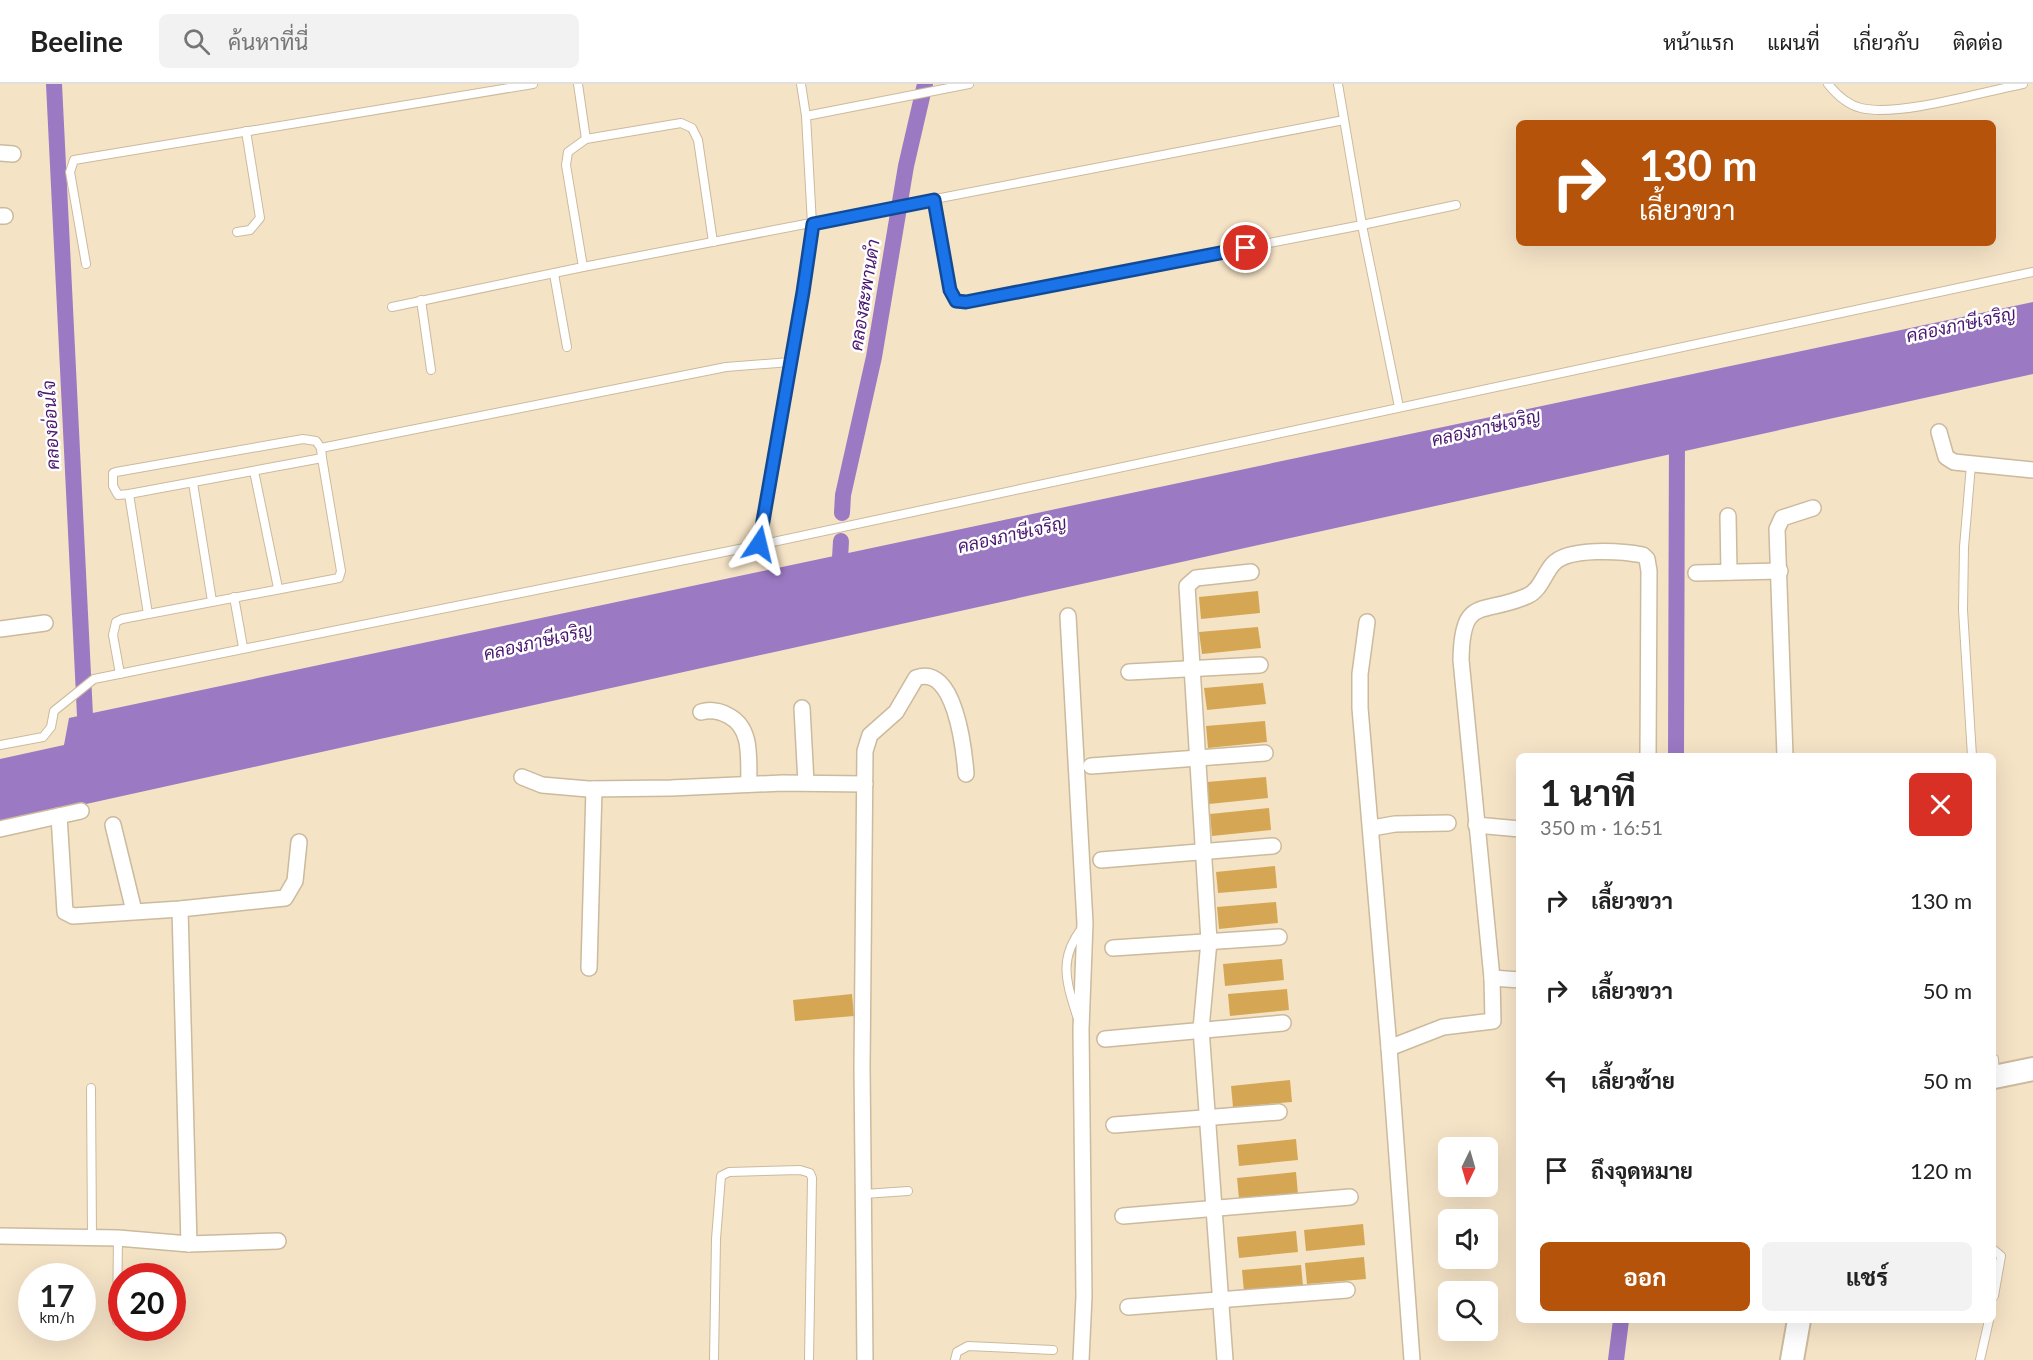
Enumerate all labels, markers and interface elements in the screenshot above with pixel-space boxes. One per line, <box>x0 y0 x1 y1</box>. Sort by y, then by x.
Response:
search box <box>159 14 579 68</box>
text: Beeline <box>30 24 123 58</box>
icon: search <box>180 25 213 58</box>
text: ค้นหาที่นี่ <box>228 28 308 55</box>
text: หน้าแรก <box>1663 29 1734 54</box>
text: แผนที่ <box>1767 29 1820 54</box>
text: เกี่ยวกับ <box>1853 29 1920 54</box>
text: ติดต่อ <box>1953 29 2003 54</box>
text: 130 m <box>1639 140 1757 190</box>
icon: right <box>1540 144 1618 222</box>
text: เลี้ยวขวา <box>1639 193 1735 226</box>
pin <box>1220 222 1271 273</box>
icon: arrive <box>1229 231 1262 264</box>
water label: คลองสะพานดำ <box>844 237 884 352</box>
water label: คลองภาษีเจริญ <box>1904 301 2018 347</box>
water label: คลองอ่อนใจ <box>36 380 63 470</box>
water label: คลองภาษีเจริญ <box>1429 403 1543 451</box>
water label: คลองภาษีเจริญ <box>955 510 1069 558</box>
position arrow <box>727 512 791 576</box>
water label: คลองภาษีเจริญ <box>481 617 595 665</box>
text: 1 นาที <box>1540 770 1636 814</box>
button: close <box>1909 773 1972 836</box>
text: 350 m · 16:51 <box>1540 815 1663 839</box>
icon: right <box>1540 884 1573 917</box>
text: เลี้ยวขวา <box>1591 887 1673 914</box>
text: 130 m <box>1910 887 1972 914</box>
icon: right <box>1540 974 1573 1007</box>
text: เลี้ยวขวา <box>1591 977 1673 1004</box>
text: 50 m <box>1923 977 1972 1004</box>
icon: left <box>1540 1064 1573 1097</box>
text: เลี้ยวซ้าย <box>1591 1067 1675 1094</box>
text: 50 m <box>1923 1067 1972 1094</box>
north arrow <box>1438 1137 1498 1197</box>
map controls <box>1438 1137 1498 1341</box>
icon: arrive <box>1540 1154 1573 1187</box>
text: ถึงจุดหมาย <box>1591 1157 1693 1184</box>
text: 120 m <box>1910 1157 1972 1184</box>
button: sound <box>1438 1209 1498 1269</box>
button: ออก <box>1540 1242 1750 1311</box>
button: แชร์ <box>1762 1242 1972 1311</box>
speed limit sign: 20 <box>108 1263 186 1341</box>
text: 17 <box>40 1277 74 1313</box>
button: search <box>1438 1281 1498 1341</box>
text: km/h <box>39 1308 75 1326</box>

